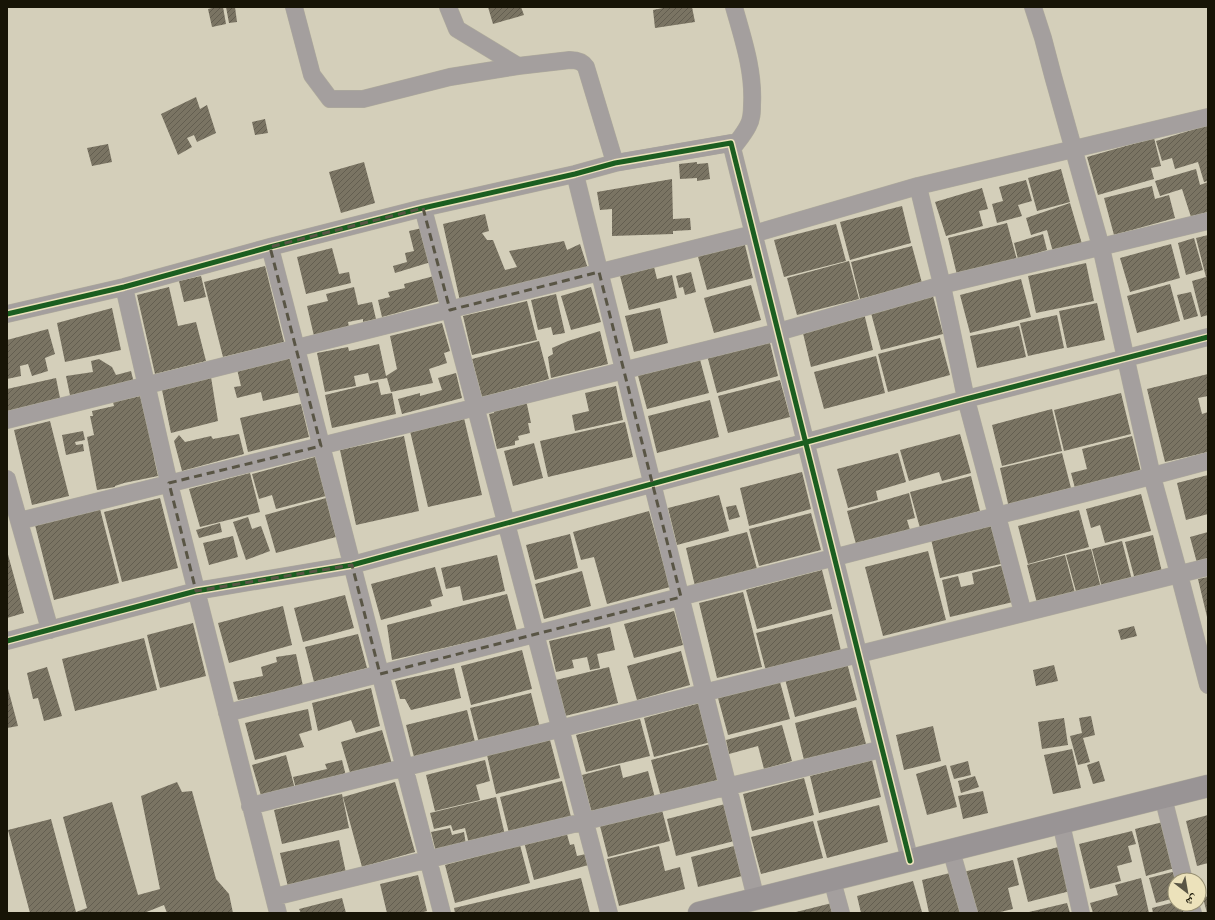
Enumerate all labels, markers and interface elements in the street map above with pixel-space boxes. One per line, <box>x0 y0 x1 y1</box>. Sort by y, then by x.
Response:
north arrow <box>1167 872 1207 912</box>
text: ش <box>1183 891 1200 909</box>

